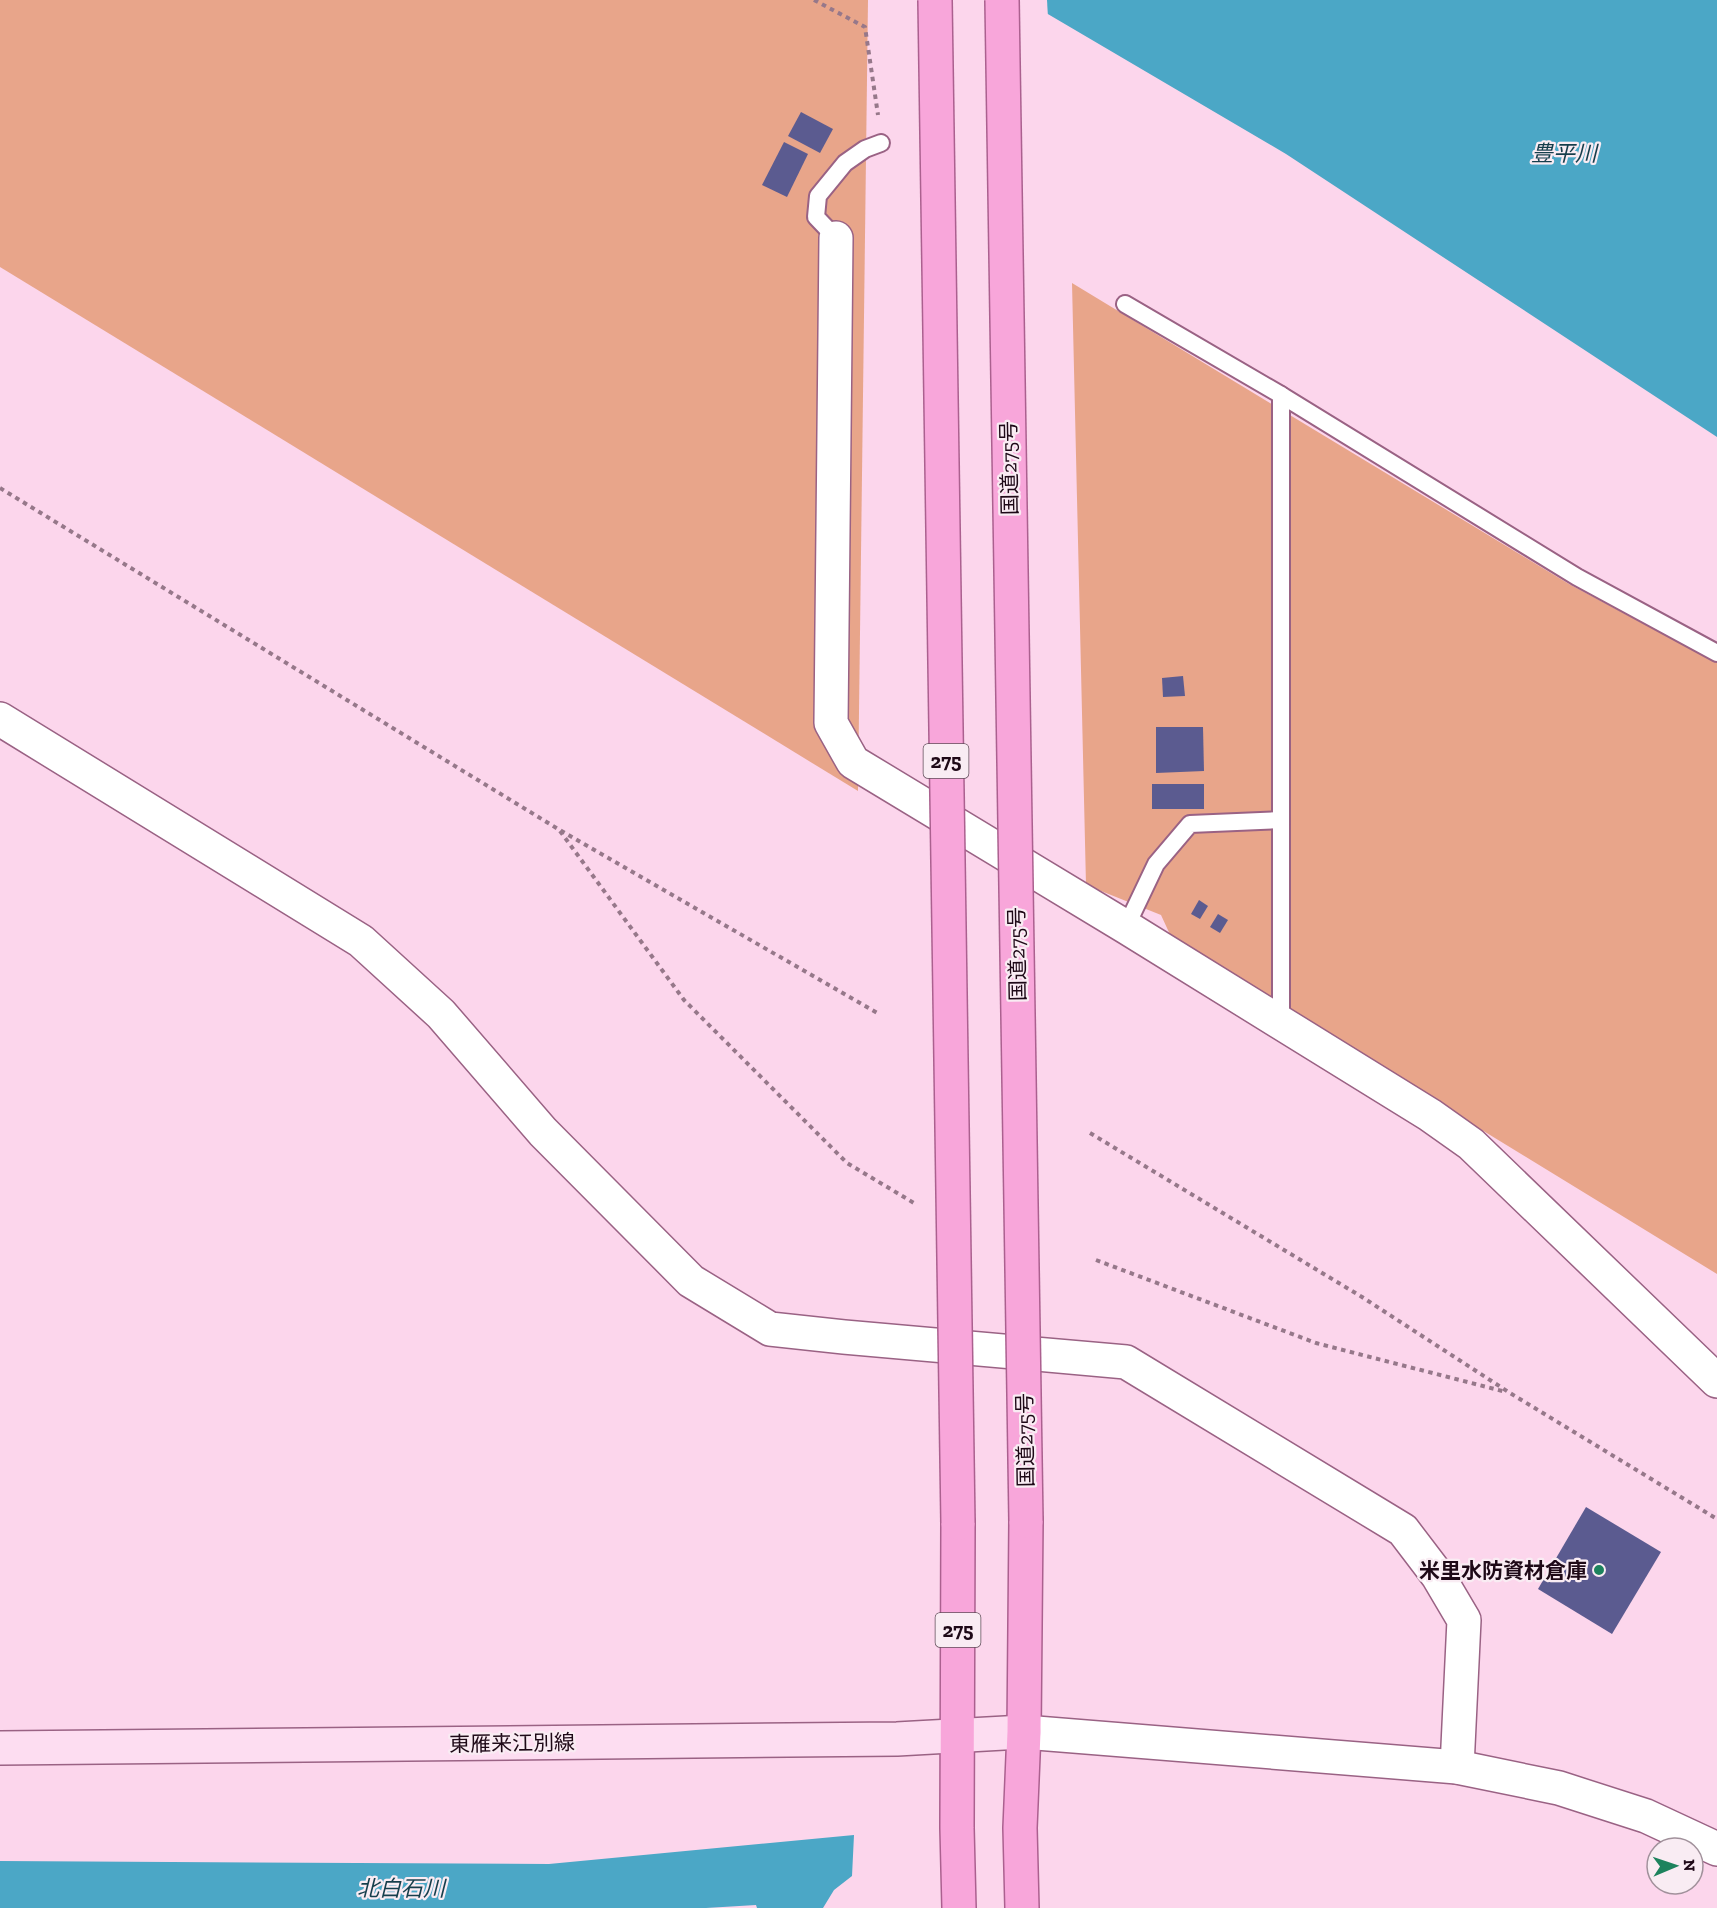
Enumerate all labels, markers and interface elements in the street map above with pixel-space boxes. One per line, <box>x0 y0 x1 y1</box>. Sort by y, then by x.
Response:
water label: 豊平川 <box>1531 140 1599 167</box>
street label: 国道275号 <box>996 421 1022 515</box>
road number: 275 <box>924 744 968 778</box>
street label: 国道275号 <box>1004 907 1030 1001</box>
street label: 国道275号 <box>1012 1393 1038 1487</box>
place label: 米里水防資材倉庫 <box>1419 1558 1587 1583</box>
marker: 米里水防資材倉庫 <box>1592 1563 1606 1577</box>
road number: 275 <box>936 1613 980 1647</box>
street label: 東雁来江別線 <box>449 1729 575 1757</box>
north arrow <box>1645 1836 1705 1896</box>
text: N <box>1680 1859 1699 1872</box>
water label: 北白石川 <box>357 1875 447 1902</box>

